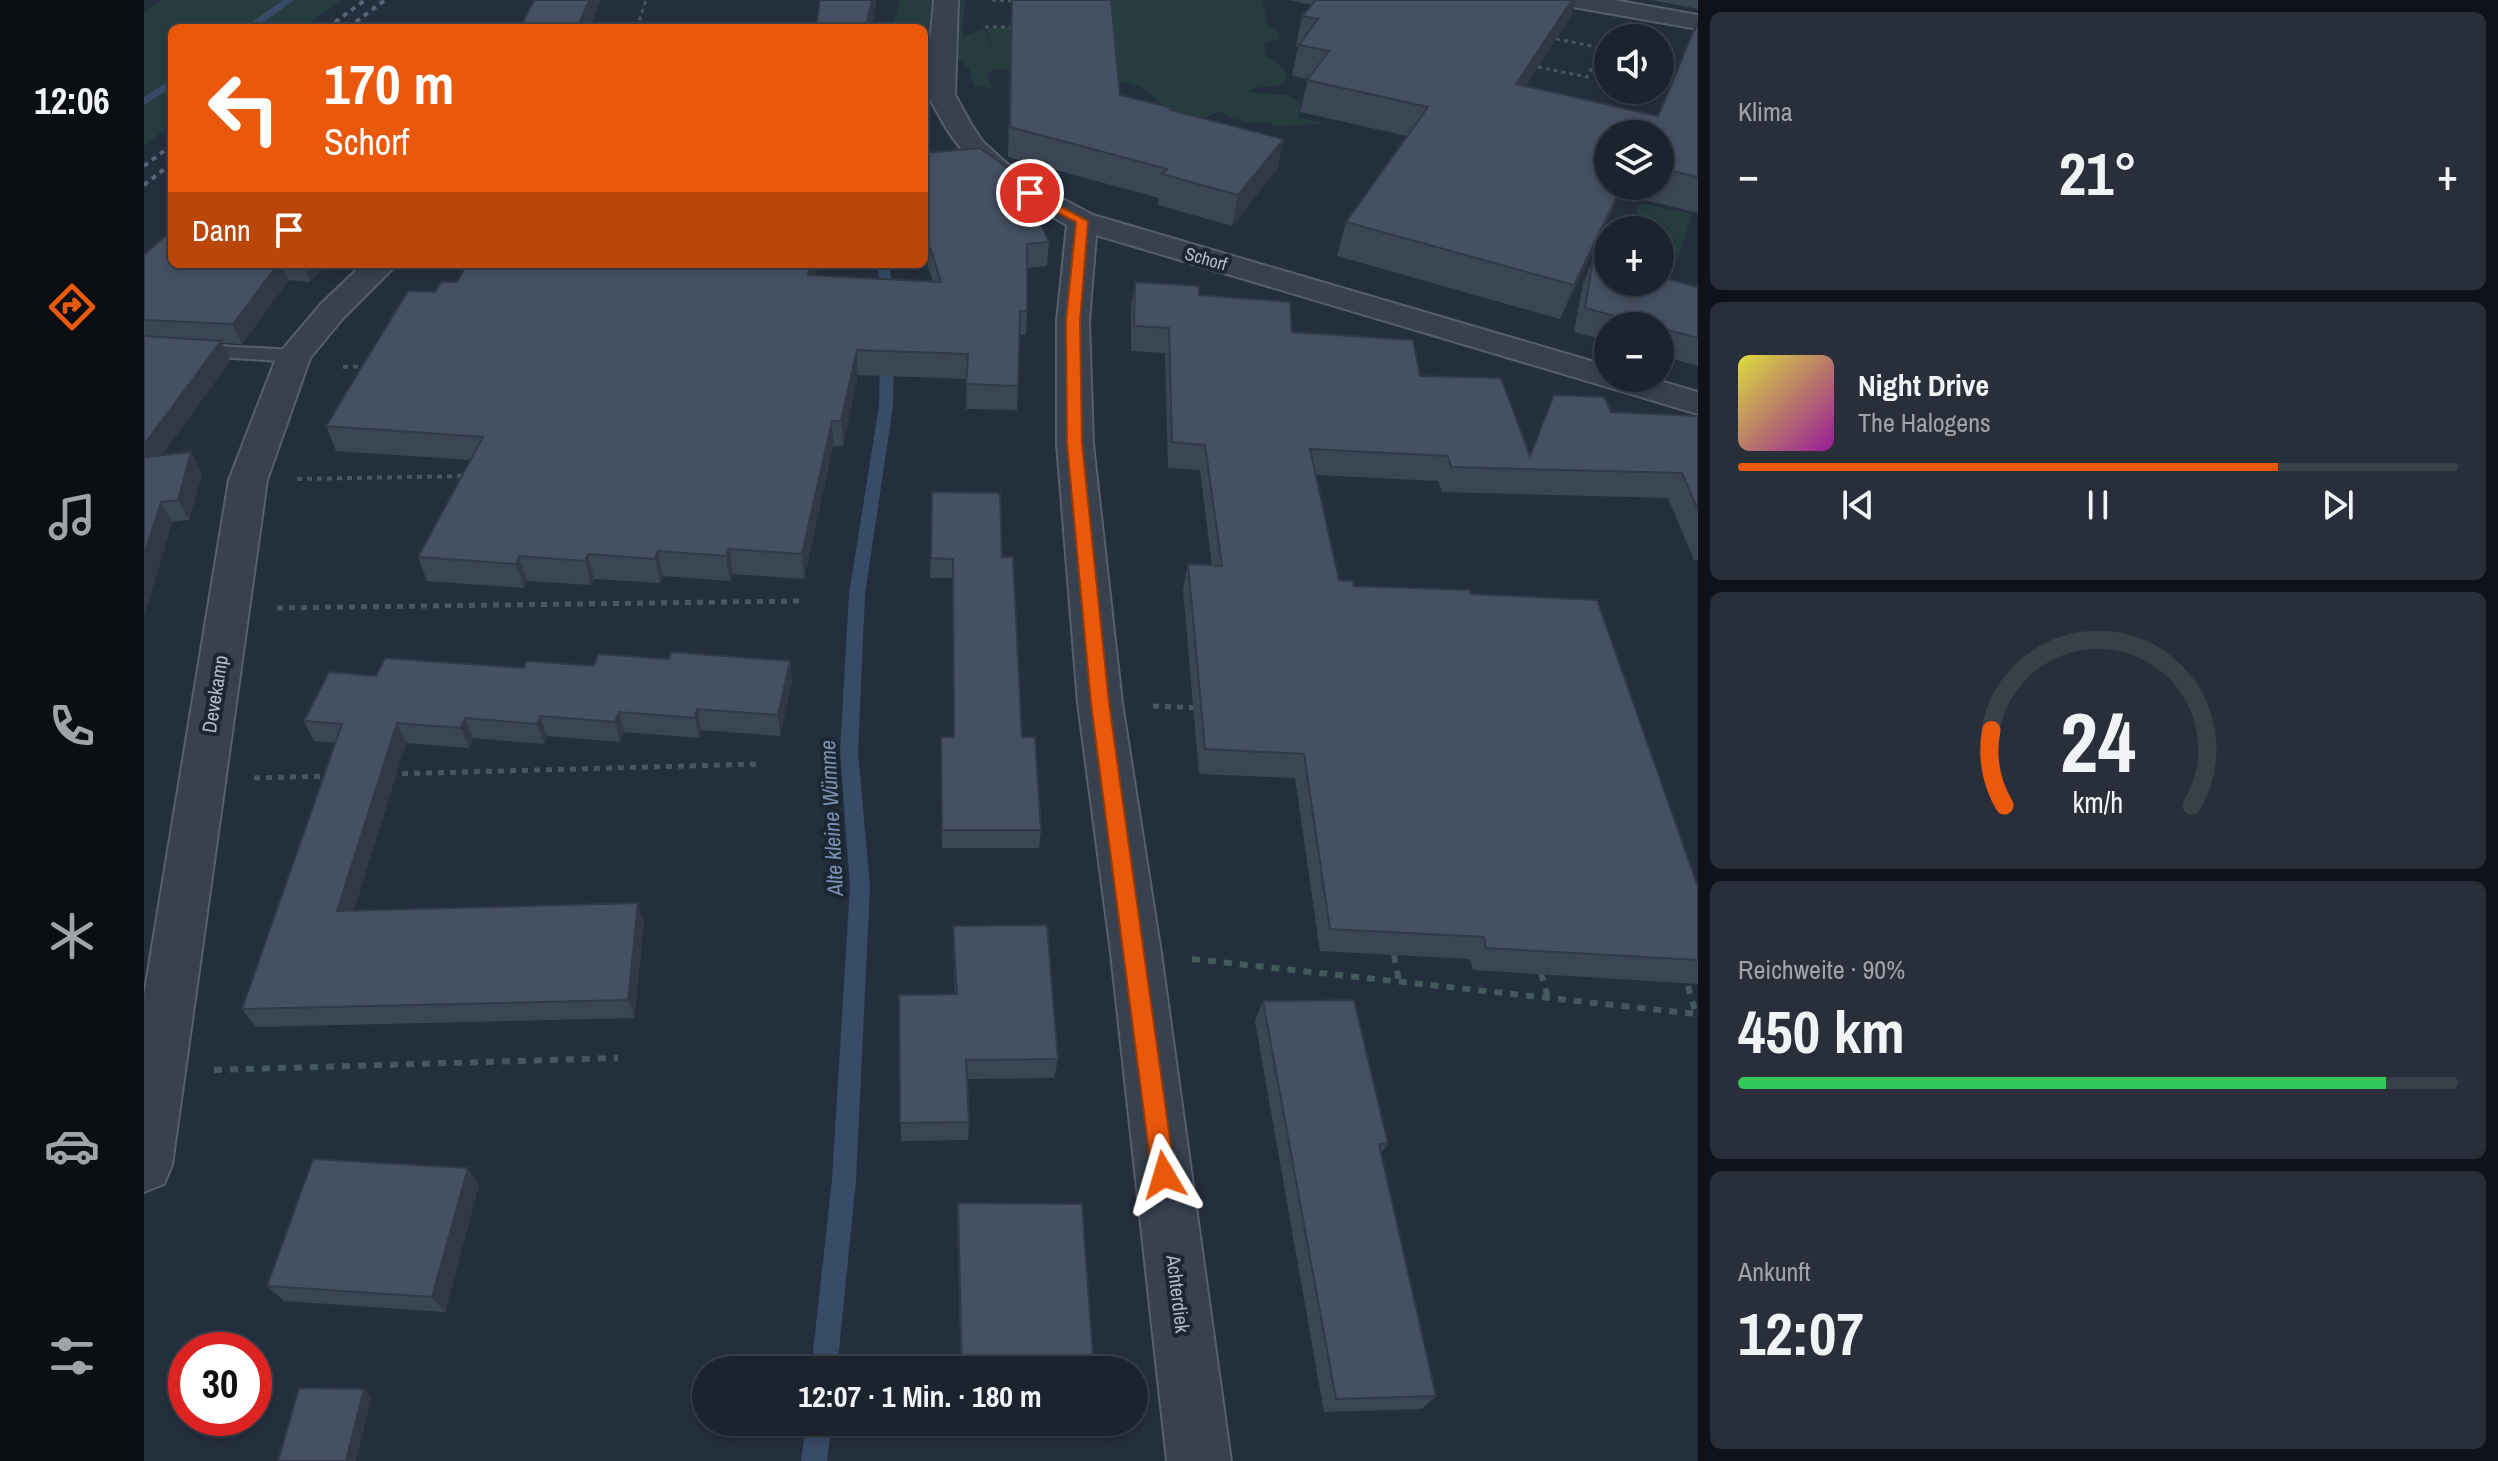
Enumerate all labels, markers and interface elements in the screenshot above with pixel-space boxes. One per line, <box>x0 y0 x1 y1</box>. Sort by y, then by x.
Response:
map controls <box>1594 24 1674 392</box>
button: sound <box>1594 24 1674 104</box>
text: 170 m <box>324 46 454 121</box>
icon: left <box>192 56 296 160</box>
text: 12:06 <box>34 77 110 125</box>
text: Klima <box>1738 94 1793 129</box>
text: Schorf <box>324 118 409 166</box>
button: layers <box>1594 120 1674 200</box>
text: 21° <box>2059 133 2137 214</box>
text: − <box>1738 144 1759 204</box>
text: + <box>2437 144 2458 204</box>
pin <box>996 159 1064 227</box>
icon: arrive <box>1008 171 1052 215</box>
icon: arrive <box>267 208 311 252</box>
text: Dann <box>192 210 251 250</box>
button: + <box>1594 216 1674 296</box>
street label: Schorf <box>1182 241 1231 277</box>
icon: directions <box>44 279 100 335</box>
button: − <box>1594 312 1674 392</box>
text: Night Drive <box>1858 365 1989 405</box>
text: The Halogens <box>1858 405 1991 440</box>
icon: previous <box>1836 483 1880 527</box>
icon: pause <box>2076 483 2120 527</box>
icon: next <box>2316 483 2360 527</box>
icon: music <box>44 489 100 545</box>
street label: Devekamp <box>195 653 234 735</box>
text: 24 <box>2060 686 2136 798</box>
icon: phone <box>44 698 100 754</box>
water label: Alte kleine Wümme <box>812 739 850 898</box>
text: km/h <box>2073 784 2123 823</box>
icon: climate <box>44 908 100 964</box>
text: Reichweite · 90% <box>1738 952 1905 987</box>
text: 450 km <box>1738 991 1905 1072</box>
icon: car <box>44 1118 100 1174</box>
position arrow <box>1122 1133 1206 1217</box>
street label: Achterdiek <box>1160 1252 1197 1335</box>
text: Ankunft <box>1738 1254 1810 1289</box>
text: 12:07 <box>1738 1293 1864 1374</box>
icon: filters <box>44 1328 100 1384</box>
speed limit sign: 30 <box>168 1332 272 1436</box>
text: 12:07 · 1 Min. · 180 m <box>798 1376 1042 1416</box>

